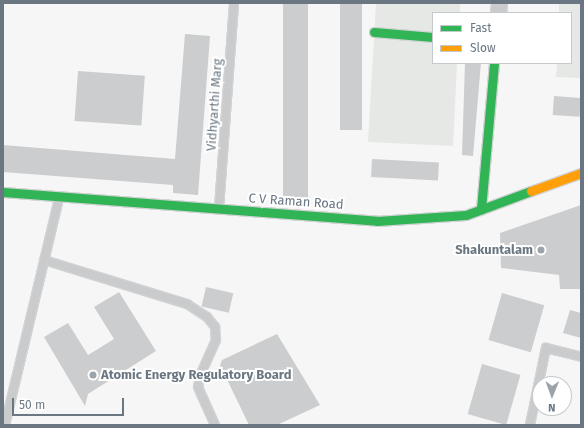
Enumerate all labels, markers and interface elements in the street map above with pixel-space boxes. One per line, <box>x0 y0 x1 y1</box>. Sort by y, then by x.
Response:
legend <box>432 12 572 64</box>
text: Fast <box>470 21 492 35</box>
text: Slow <box>470 41 496 55</box>
street label: Vidhyarthi Marg <box>204 58 226 152</box>
street label: C V Raman Road <box>248 191 344 213</box>
place label: Shakuntalam <box>455 242 533 258</box>
marker: Shakuntalam <box>536 245 546 255</box>
place label: Atomic Energy Regulatory Board <box>101 367 291 383</box>
marker: Atomic Energy Regulatory Board <box>88 370 98 380</box>
north arrow <box>532 376 572 416</box>
scale bar <box>14 390 126 416</box>
text: 50 m <box>19 398 45 412</box>
text: N <box>548 401 556 414</box>

